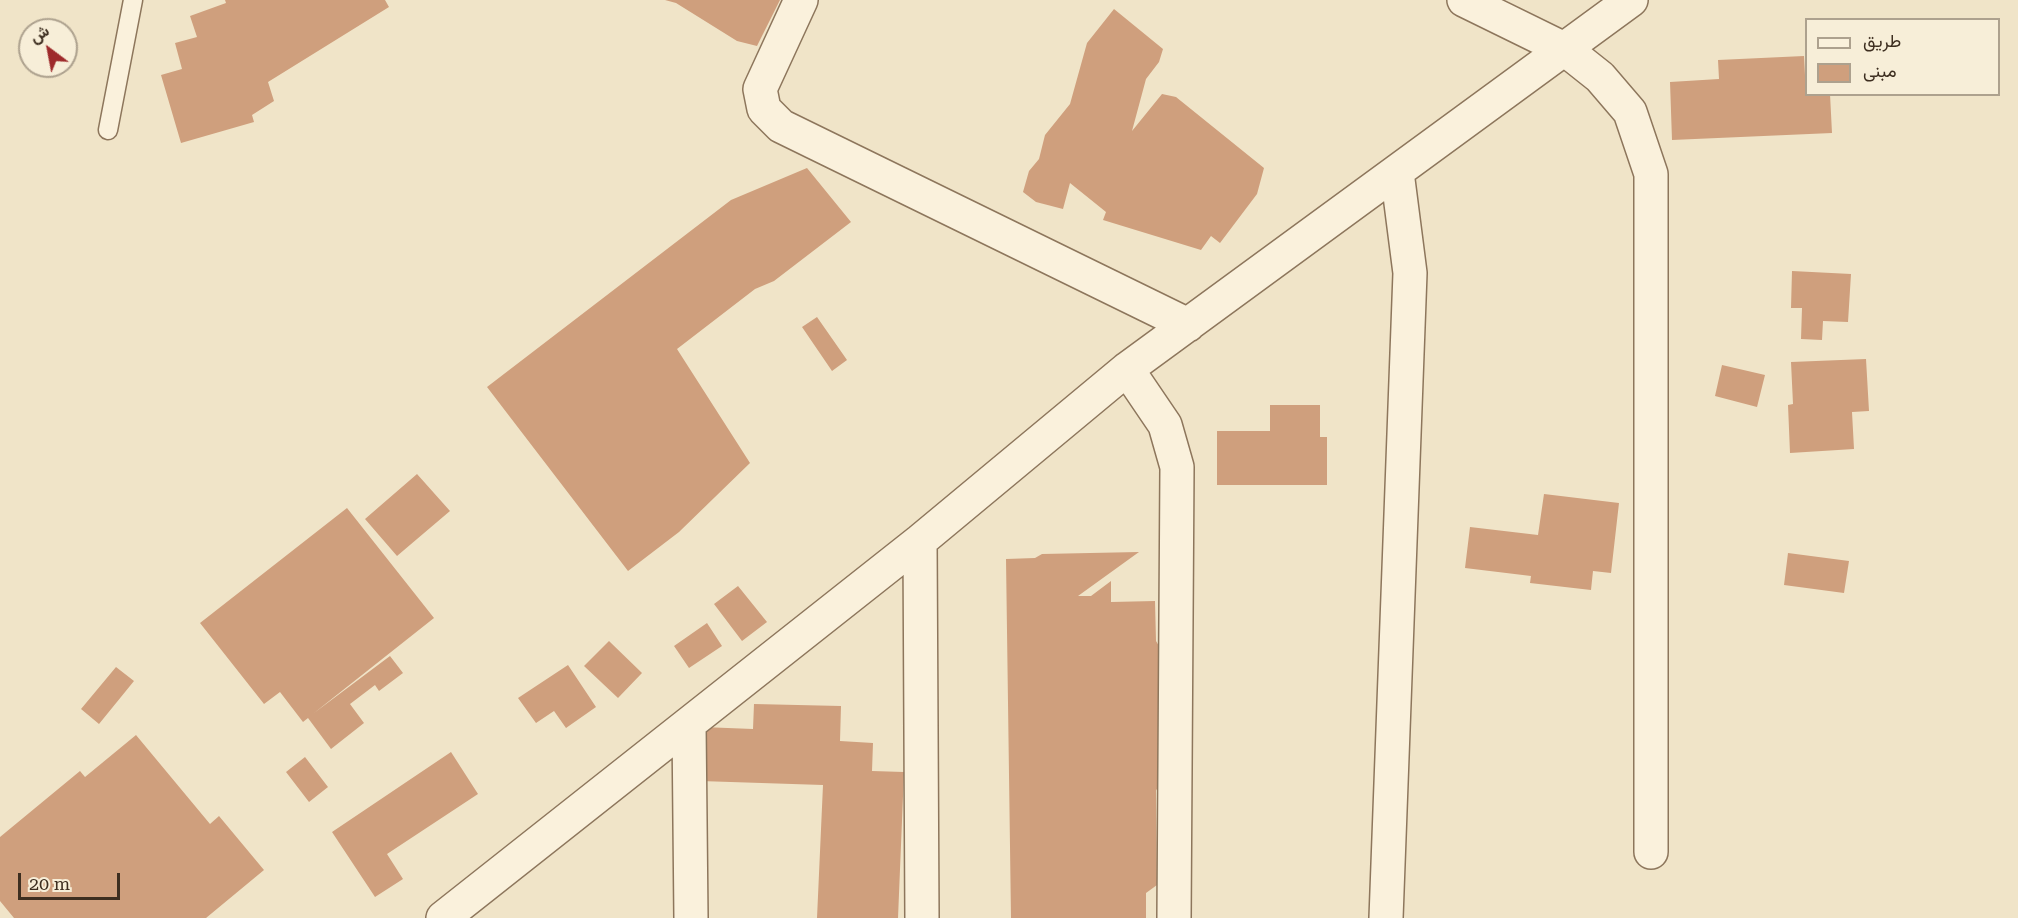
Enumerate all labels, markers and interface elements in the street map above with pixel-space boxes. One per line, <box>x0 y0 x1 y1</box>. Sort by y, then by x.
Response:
north arrow <box>18 18 78 78</box>
legend <box>1805 18 2000 96</box>
text: ش <box>26 21 52 47</box>
text: طريق <box>1863 30 1901 51</box>
text: مبنى <box>1863 60 1897 81</box>
scale bar <box>21 861 123 899</box>
text: 20 m <box>29 873 70 894</box>

